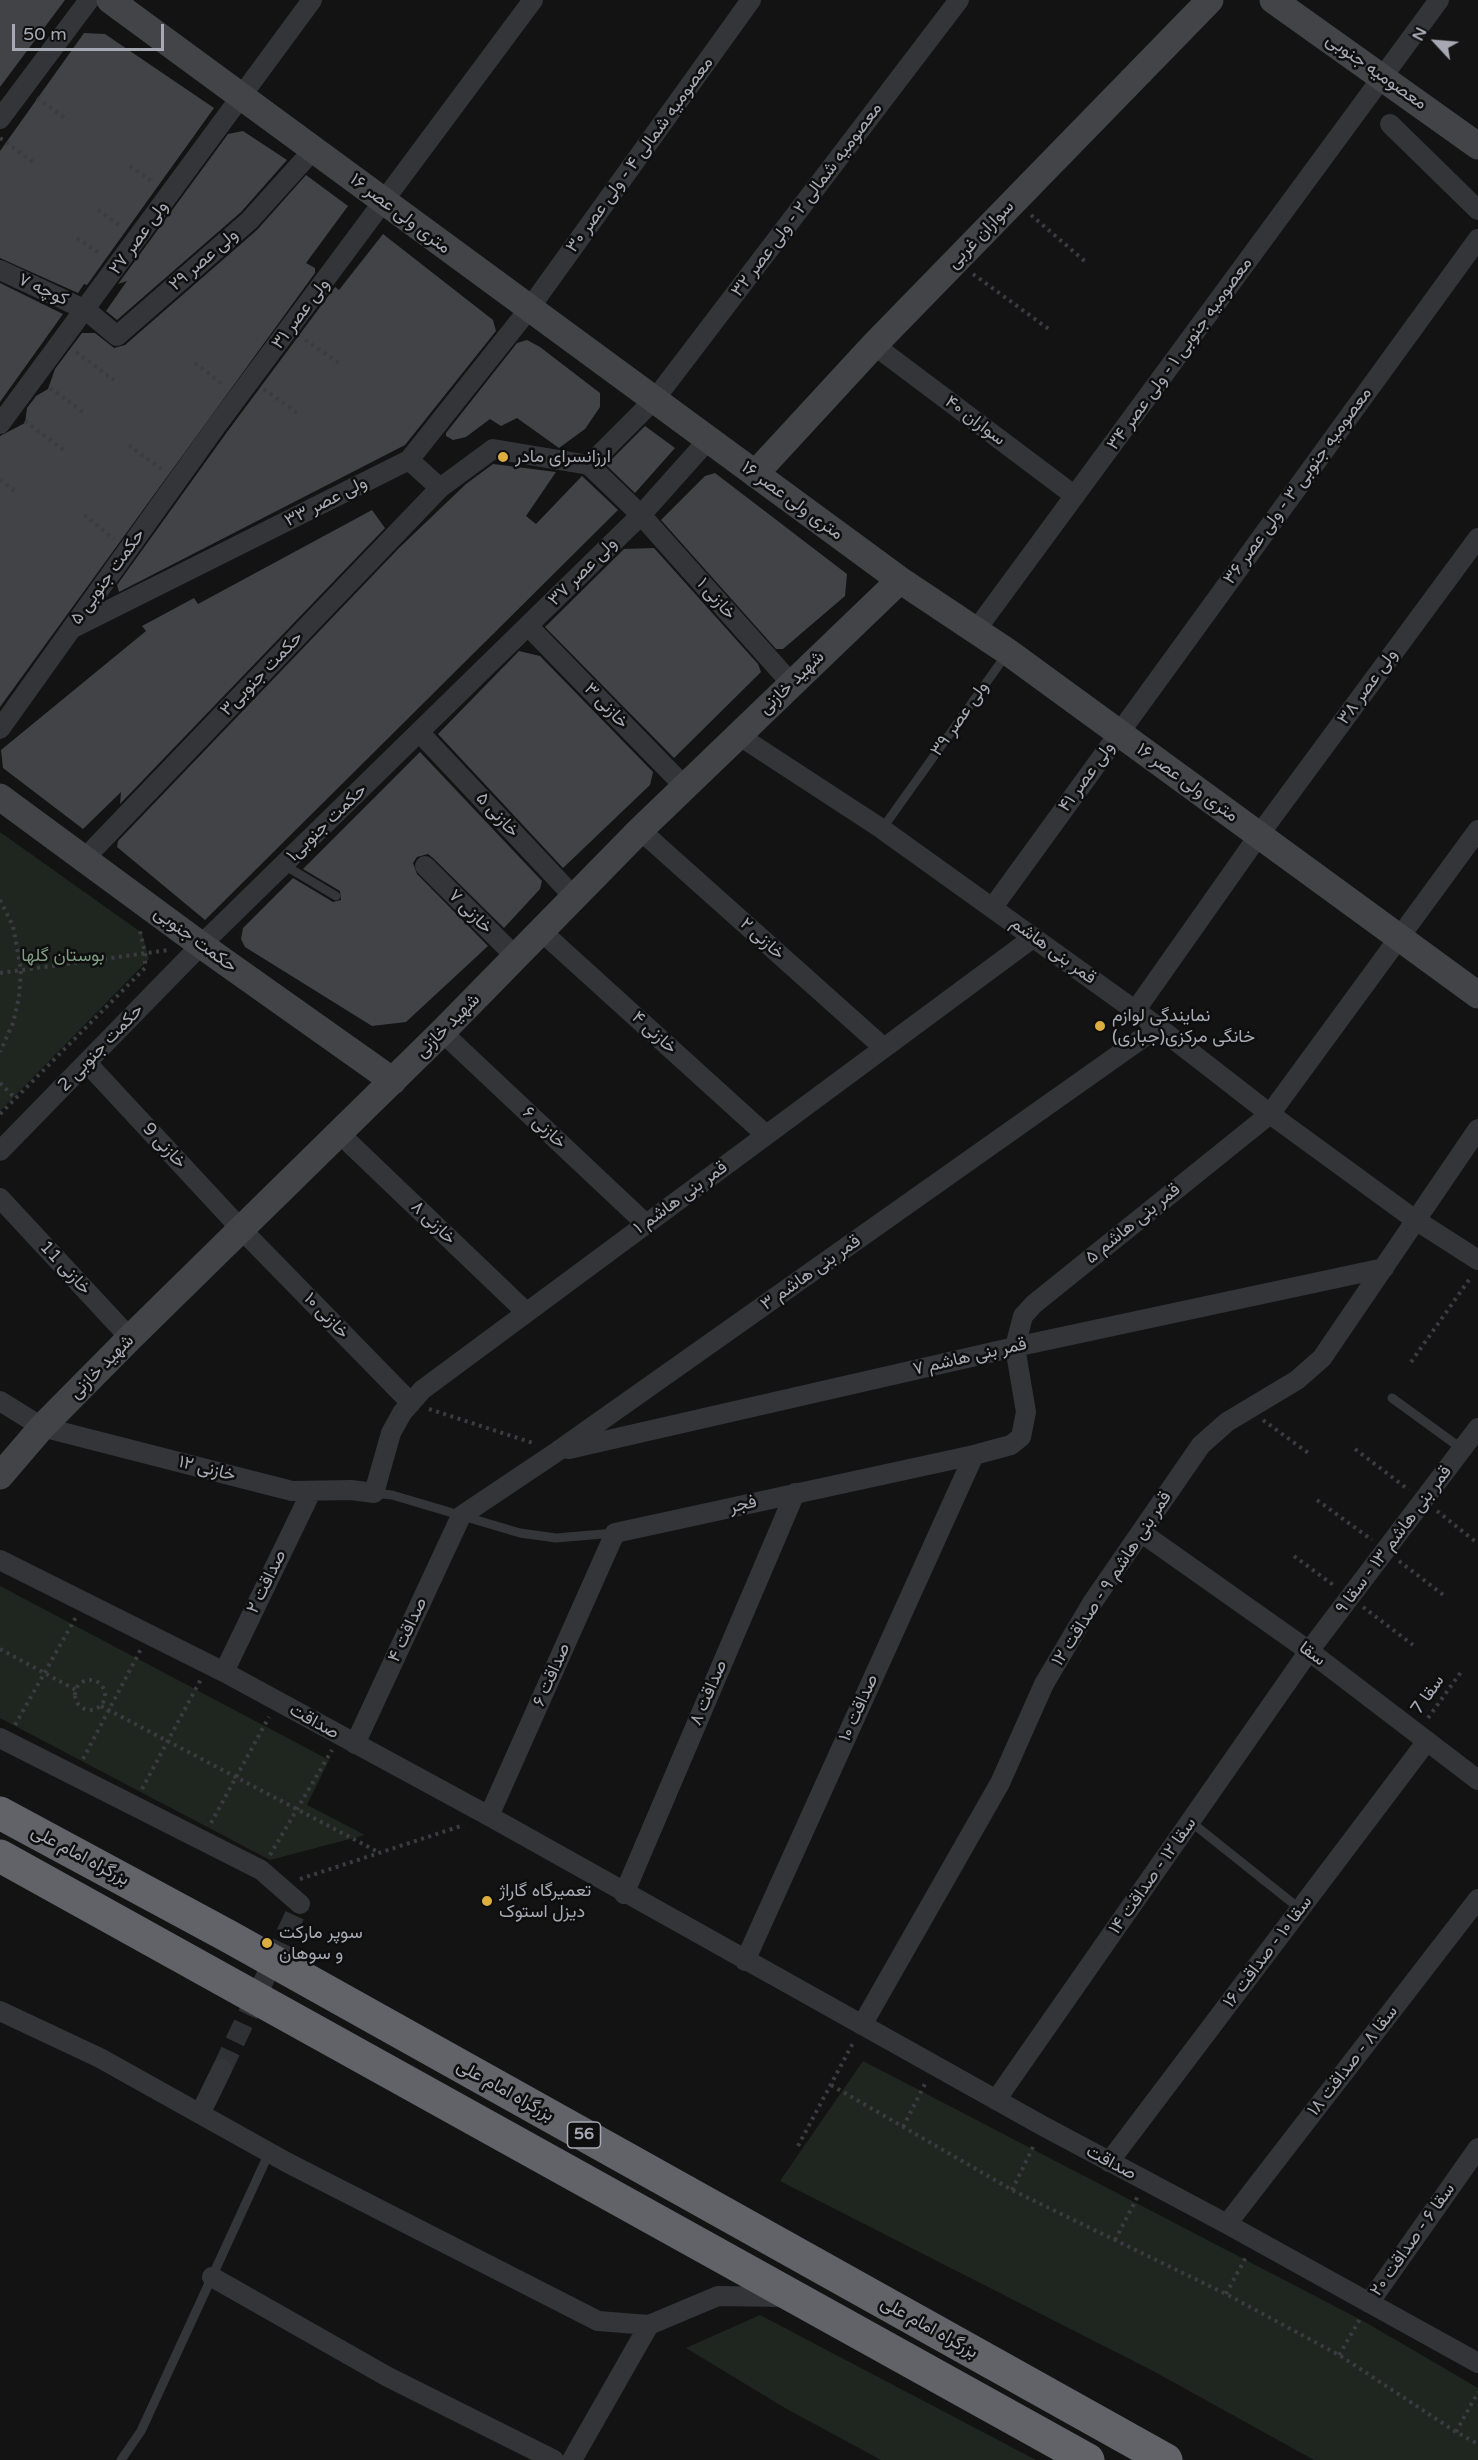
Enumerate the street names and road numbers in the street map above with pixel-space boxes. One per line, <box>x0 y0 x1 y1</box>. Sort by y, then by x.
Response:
street label: معصومیه جنوبی <box>1321 29 1431 115</box>
street label: معصومیه شمالی ۴ - ولی عصر ۳۰ <box>562 53 718 257</box>
street label: معصومیه شمالی ۲ - ولی عصر ۳۲ <box>727 99 887 301</box>
street label: ۱۶ متری ولی عصر <box>345 169 455 259</box>
street label: سواران غربی <box>943 196 1019 274</box>
street label: ولی عصر ۲۷ <box>105 197 173 279</box>
street label: ولی عصر ۲۹ <box>165 224 243 296</box>
street label: معصومیه جنوبی ۱ - ولی عصر ۳۴ <box>1103 253 1257 455</box>
street label: کوچه ۷ <box>15 269 71 311</box>
street label: ولی عصر ۳۱ <box>267 274 335 354</box>
street label: معصومیه جنوبی ۳ - ولی عصر ۳۶ <box>1219 383 1377 589</box>
street label: سواران ۴۰ <box>940 391 1010 451</box>
street label: ۱۶ متری ولی عصر <box>737 457 847 545</box>
street label: ولی عصر ۳۳ <box>281 472 371 532</box>
street label: حکمت جنوبی ۵ <box>66 525 150 629</box>
street label: ولی عصر ۳۷ <box>544 533 622 611</box>
street label: خازنی ۱ <box>692 574 740 624</box>
street label: حکمت جنوبی۳ <box>216 627 308 721</box>
street label: ولی عصر ۳۸ <box>1333 645 1403 729</box>
street label: شهید خازنی <box>755 647 829 719</box>
street label: ولی عصر ۳۹ <box>926 677 994 761</box>
street label: خازنی ۳ <box>579 679 633 733</box>
street label: ولی عصر ۴۱ <box>1054 738 1120 816</box>
street label: ۱۶ متری ولی عصر <box>1132 739 1242 827</box>
street label: حکمت جنوبی۱ <box>282 779 372 867</box>
street label: خازنی ۵ <box>471 788 523 842</box>
street label: خازنی ۷ <box>443 885 497 939</box>
street label: حکمت جنوبی <box>149 903 241 977</box>
street label: خازنی ۲ <box>735 913 789 965</box>
street label: قمر بنی هاشم <box>1006 913 1100 989</box>
street label: شهید خازنی <box>411 989 485 1063</box>
street label: حکمت جنوبی 2 <box>54 1000 148 1096</box>
street label: خازنی ۴ <box>627 1007 681 1059</box>
street label: خازنی ۶ <box>518 1102 570 1154</box>
street label: خازنی 9 <box>138 1119 190 1173</box>
street label: قمر بنی هاشم ۱ <box>630 1157 732 1239</box>
street label: قمر بنی هاشم ۵ <box>1081 1179 1185 1269</box>
street label: خازنی ۸ <box>406 1197 460 1249</box>
street label: قمر بنی هاشم ۳ <box>757 1231 865 1315</box>
street label: خازنی 11 <box>35 1237 95 1299</box>
street label: خازنی ۱۰ <box>299 1288 353 1344</box>
street label: شهید خازنی <box>65 1330 139 1404</box>
street label: قمر بنی هاشم ۷ <box>911 1333 1029 1381</box>
street label: خازنی ۱۲ <box>176 1452 238 1486</box>
street label: قمر بنی هاشم ۱۳ - سقا ۹ <box>1331 1461 1457 1619</box>
street label: قمر بنی هاشم ۹ - صداقت ۱۲ <box>1047 1488 1177 1670</box>
street label: فجر <box>727 1491 759 1519</box>
street label: صداقت ۲ <box>242 1547 292 1617</box>
street label: صداقت ۴ <box>384 1594 432 1666</box>
street label: سقا <box>1294 1637 1330 1671</box>
street label: صداقت ۶ <box>528 1640 576 1710</box>
street label: صداقت ۸ <box>686 1657 732 1729</box>
street label: صداقت ۱۰ <box>835 1671 883 1745</box>
street label: سقا 7 <box>1407 1671 1449 1719</box>
street label: صداقت <box>285 1700 343 1744</box>
street label: سقا ۱۲ - صداقت ۱۴ <box>1105 1813 1201 1939</box>
street label: بزرگراه امام علی <box>27 1821 133 1891</box>
street label: سقا ۱۰ - صداقت ۱۶ <box>1219 1892 1317 2012</box>
street label: سقا ۸ - صداقت ۱۸ <box>1303 2002 1403 2120</box>
street label: بزرگراه امام علی <box>452 2055 558 2127</box>
road number: 56 <box>568 2122 600 2148</box>
street label: صداقت <box>1082 2141 1140 2185</box>
street label: سقا ۶ - صداقت ۲۰ <box>1366 2179 1460 2301</box>
street label: بزرگراه امام علی <box>876 2292 982 2364</box>

